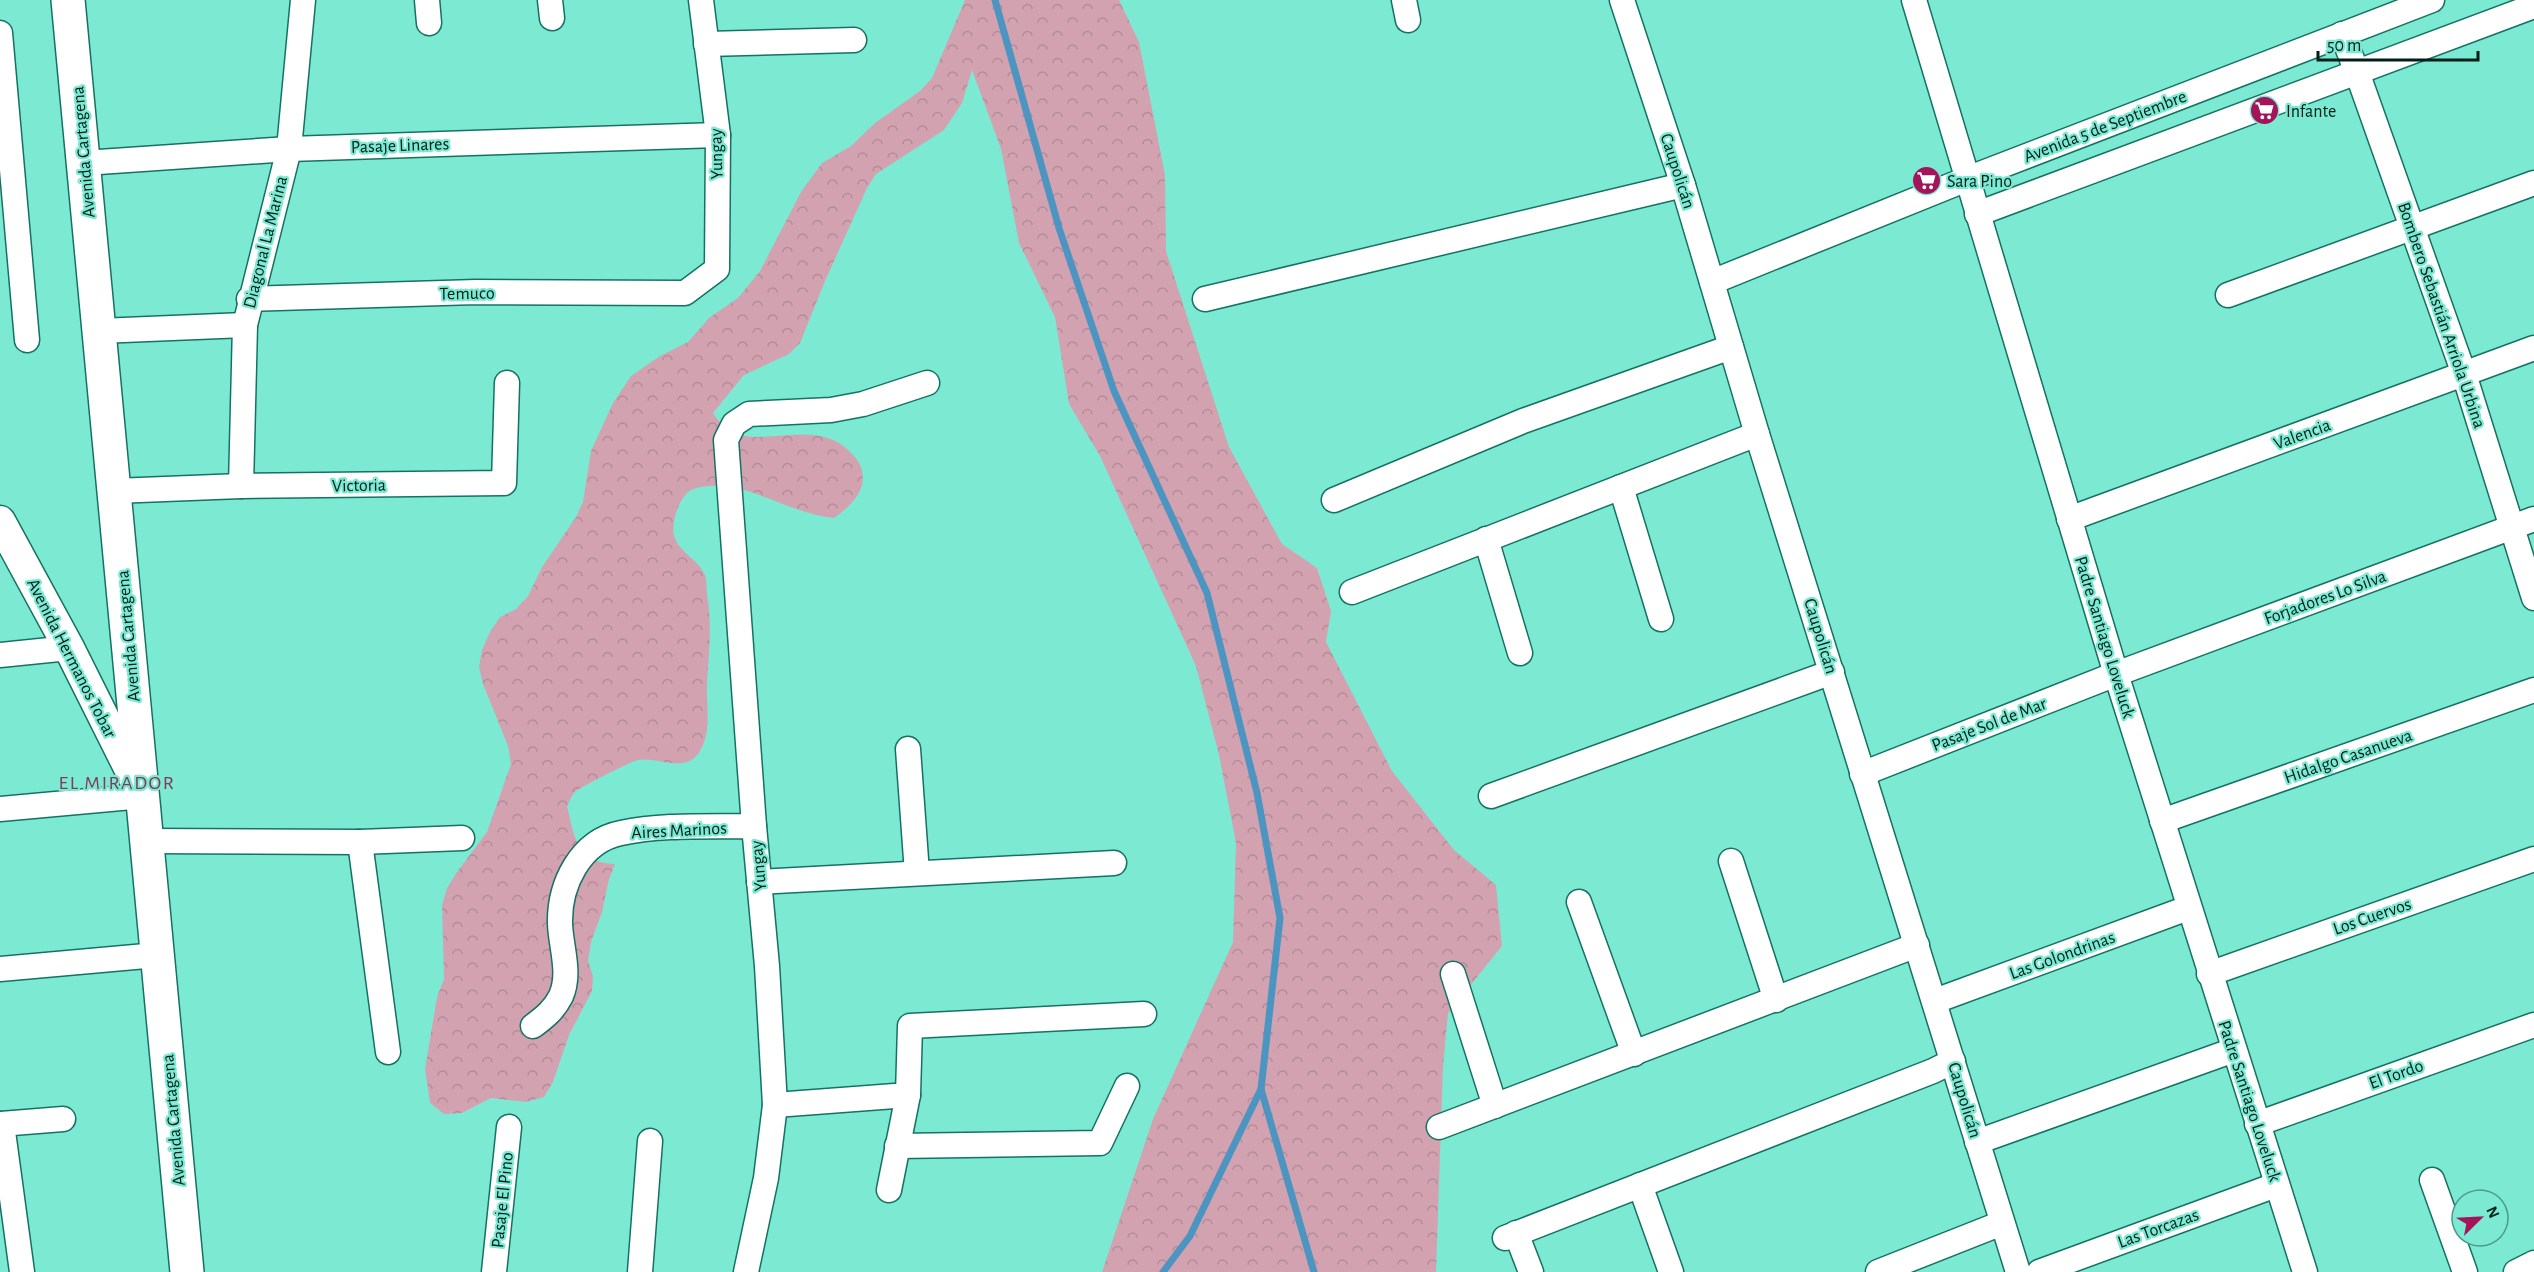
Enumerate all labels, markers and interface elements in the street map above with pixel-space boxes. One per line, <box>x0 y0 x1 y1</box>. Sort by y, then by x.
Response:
scale bar <box>2318 24 2478 62</box>
text: 50 m <box>2327 37 2361 55</box>
street label: Avenida Cartagena <box>69 85 99 218</box>
street label: Avenida 5 de Septiembre <box>2022 88 2189 166</box>
supermarket icon: Infante <box>2249 95 2281 127</box>
place label: Infante <box>2286 103 2336 121</box>
street label: Yungay <box>708 128 726 180</box>
street label: Caupolicán <box>1656 132 1698 211</box>
street label: Pasaje Linares <box>351 135 449 157</box>
supermarket icon: Sara Pino <box>1910 165 1942 197</box>
place label: Sara Pino <box>1947 173 2012 191</box>
street label: Diagonal La Marina <box>241 174 291 310</box>
street label: Bombero Sebastián Arriola Urbina <box>2394 200 2488 431</box>
street label: Temuco <box>439 285 495 303</box>
street label: Valencia <box>2271 416 2333 454</box>
street label: Victoria <box>332 477 386 495</box>
street label: Padre Santiago Loveluck <box>2071 554 2137 721</box>
street label: Forjadores Lo Silva <box>2262 568 2389 628</box>
street label: Avenida Cartagena <box>114 569 144 702</box>
street label: Avenida Hermanos Tobar <box>23 576 119 741</box>
street label: Caupolicán <box>1800 596 1840 676</box>
street label: Pasaje Sol de Mar <box>1930 695 2049 755</box>
street label: Hidalgo Casanueva <box>2282 727 2415 787</box>
district label: EL MIRADOR <box>59 773 175 793</box>
street label: Aires Marinos <box>631 820 727 842</box>
street label: Yungay <box>748 839 770 892</box>
street label: Los Cuervos <box>2331 895 2414 939</box>
street label: Las Golondrinas <box>2007 929 2118 983</box>
street label: Padre Santiago Loveluck <box>2214 1018 2284 1185</box>
street label: Avenida Cartagena <box>159 1053 189 1186</box>
street label: El Tordo <box>2367 1057 2426 1093</box>
street label: Caupolicán <box>1944 1060 1984 1140</box>
street label: Pasaje El Pino <box>489 1151 517 1249</box>
north arrow <box>2450 1188 2510 1248</box>
text: N <box>2483 1204 2502 1221</box>
street label: Las Torcazas <box>2115 1206 2201 1252</box>

